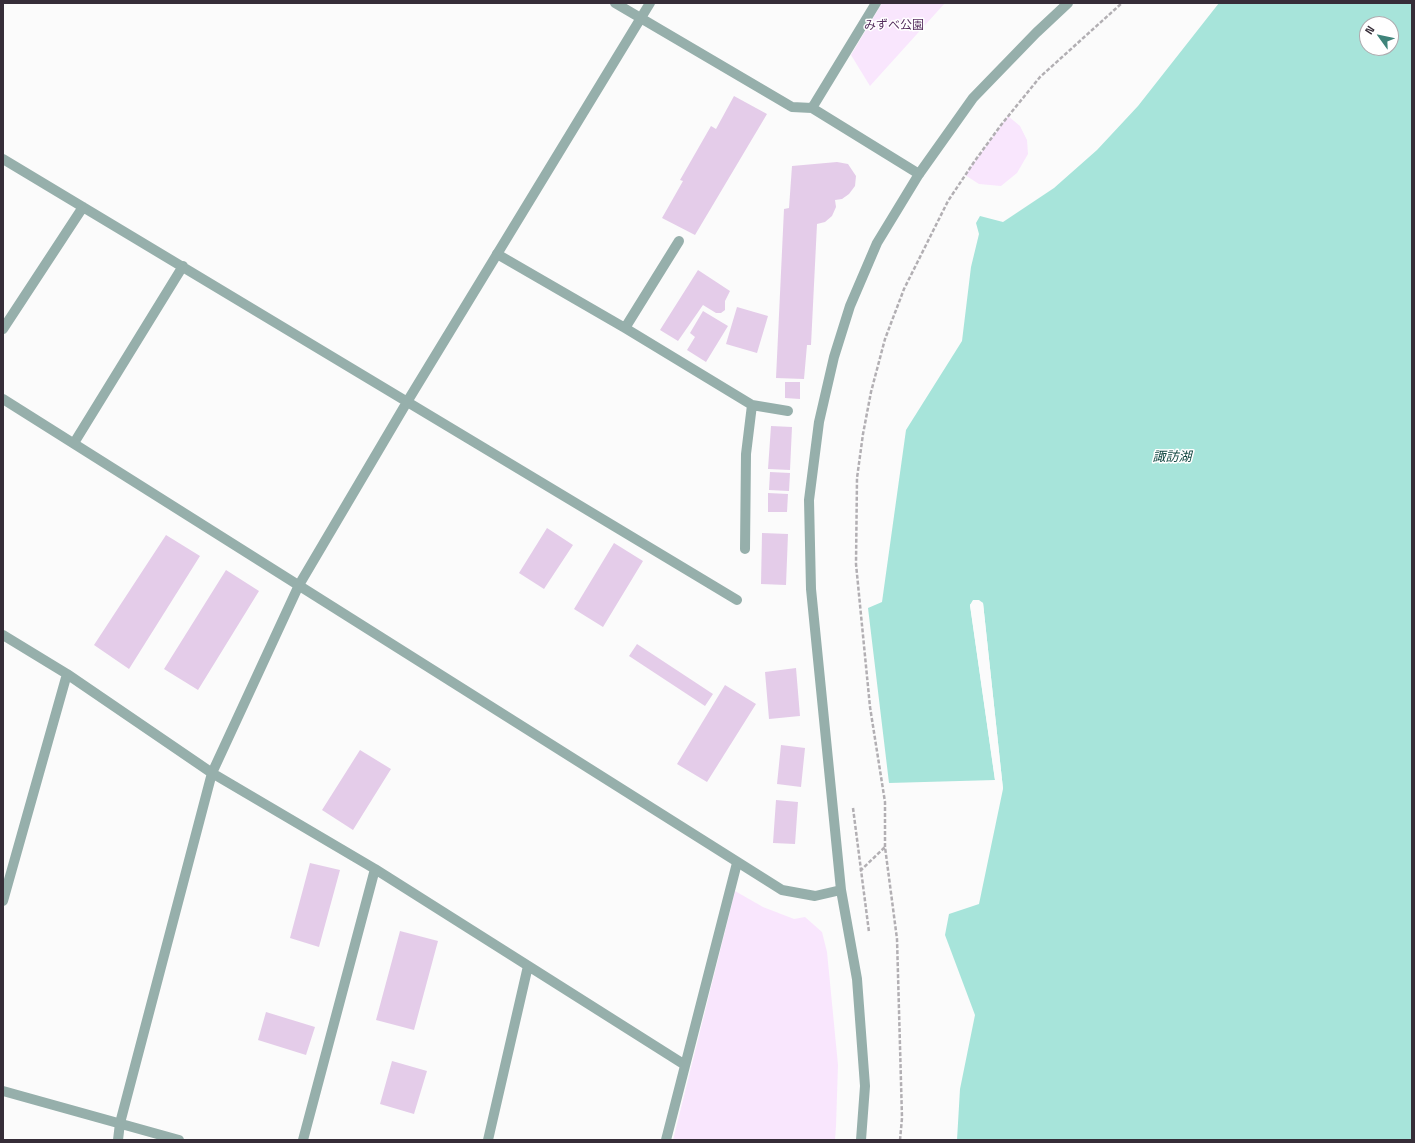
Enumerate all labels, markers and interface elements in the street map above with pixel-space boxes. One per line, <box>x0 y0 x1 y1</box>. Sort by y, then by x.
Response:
north arrow <box>1359 16 1399 56</box>
park label: みずべ公園 <box>864 19 924 33</box>
text: N <box>1362 23 1378 37</box>
water label: 諏訪湖 <box>1153 449 1191 465</box>

